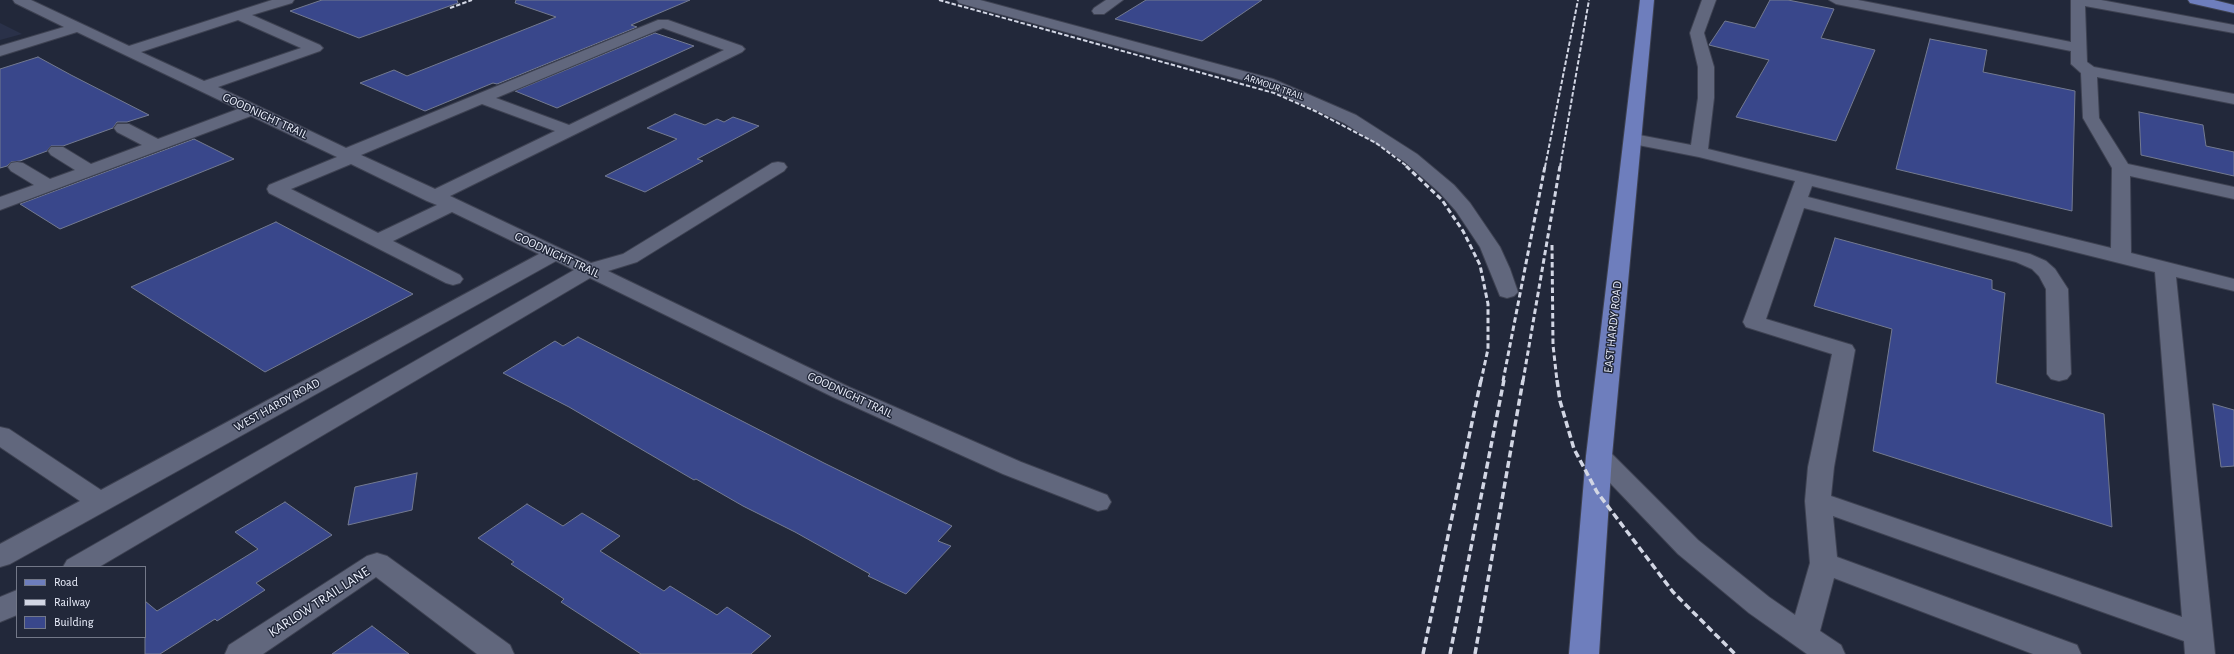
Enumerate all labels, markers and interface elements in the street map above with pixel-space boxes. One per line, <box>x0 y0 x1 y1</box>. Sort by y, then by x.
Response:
street label: ARMOUR TRAIL <box>1243 71 1305 103</box>
street label: GOODNIGHT TRAIL <box>220 90 310 142</box>
street label: GOODNIGHT TRAIL <box>512 229 602 281</box>
street label: EAST HARDY ROAD <box>1601 280 1625 374</box>
street label: GOODNIGHT TRAIL <box>805 369 895 421</box>
street label: WEST HARDY ROAD <box>232 375 322 435</box>
street label: KARLOW TRAIL LANE <box>265 563 373 641</box>
legend <box>16 566 146 638</box>
text: Road <box>54 576 78 588</box>
text: Railway <box>54 596 90 608</box>
text: Building <box>54 616 94 628</box>

